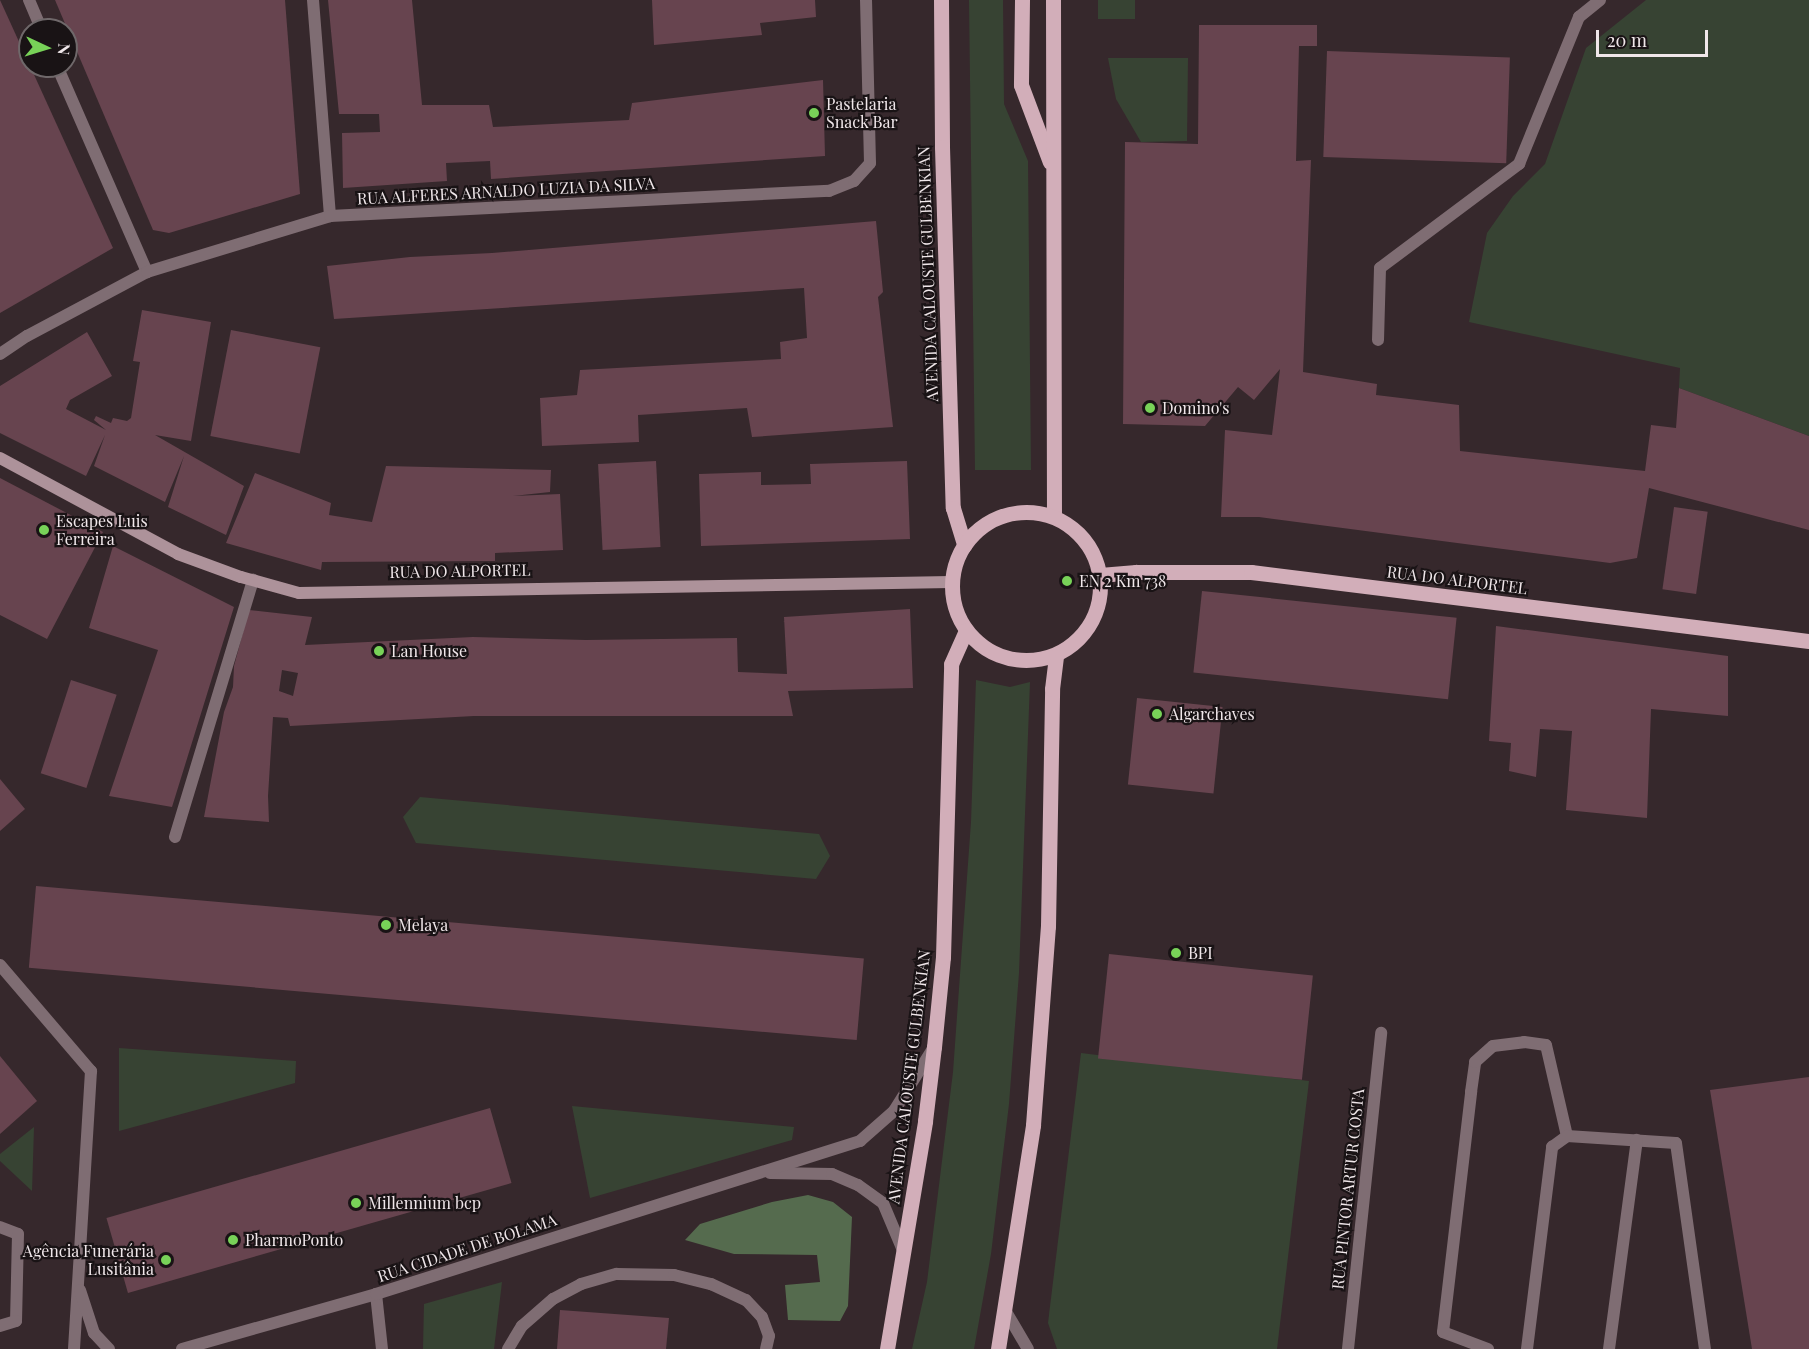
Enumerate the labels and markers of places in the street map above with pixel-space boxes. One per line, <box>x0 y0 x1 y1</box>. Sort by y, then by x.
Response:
place label: Pastelaria Snack Bar <box>826 94 898 132</box>
marker: Pastelaria Snack Bar <box>807 106 821 120</box>
place label: Domino's <box>1162 398 1229 418</box>
marker: Domino's <box>1143 401 1157 415</box>
place label: Escapes Luis Ferreira <box>56 511 148 549</box>
marker: Escapes Luis Ferreira <box>37 523 51 537</box>
place label: EN 2 Km 738 <box>1079 571 1166 591</box>
marker: EN 2 Km 738 <box>1060 574 1074 588</box>
place label: Lan House <box>391 641 467 661</box>
marker: Lan House <box>372 644 386 658</box>
place label: Algarchaves <box>1169 704 1255 724</box>
marker: Algarchaves <box>1150 707 1164 721</box>
place label: Melaya <box>398 915 448 935</box>
marker: Melaya <box>379 918 393 932</box>
place label: BPI <box>1188 943 1213 963</box>
marker: BPI <box>1169 946 1183 960</box>
place label: Millennium bcp <box>368 1193 481 1213</box>
marker: Millennium bcp <box>349 1196 363 1210</box>
place label: PharmoPonto <box>245 1230 343 1250</box>
marker: PharmoPonto <box>226 1233 240 1247</box>
place label: Agência Funerária Lusitânia <box>23 1241 154 1279</box>
marker: Agência Funerária Lusitânia <box>159 1253 173 1267</box>

